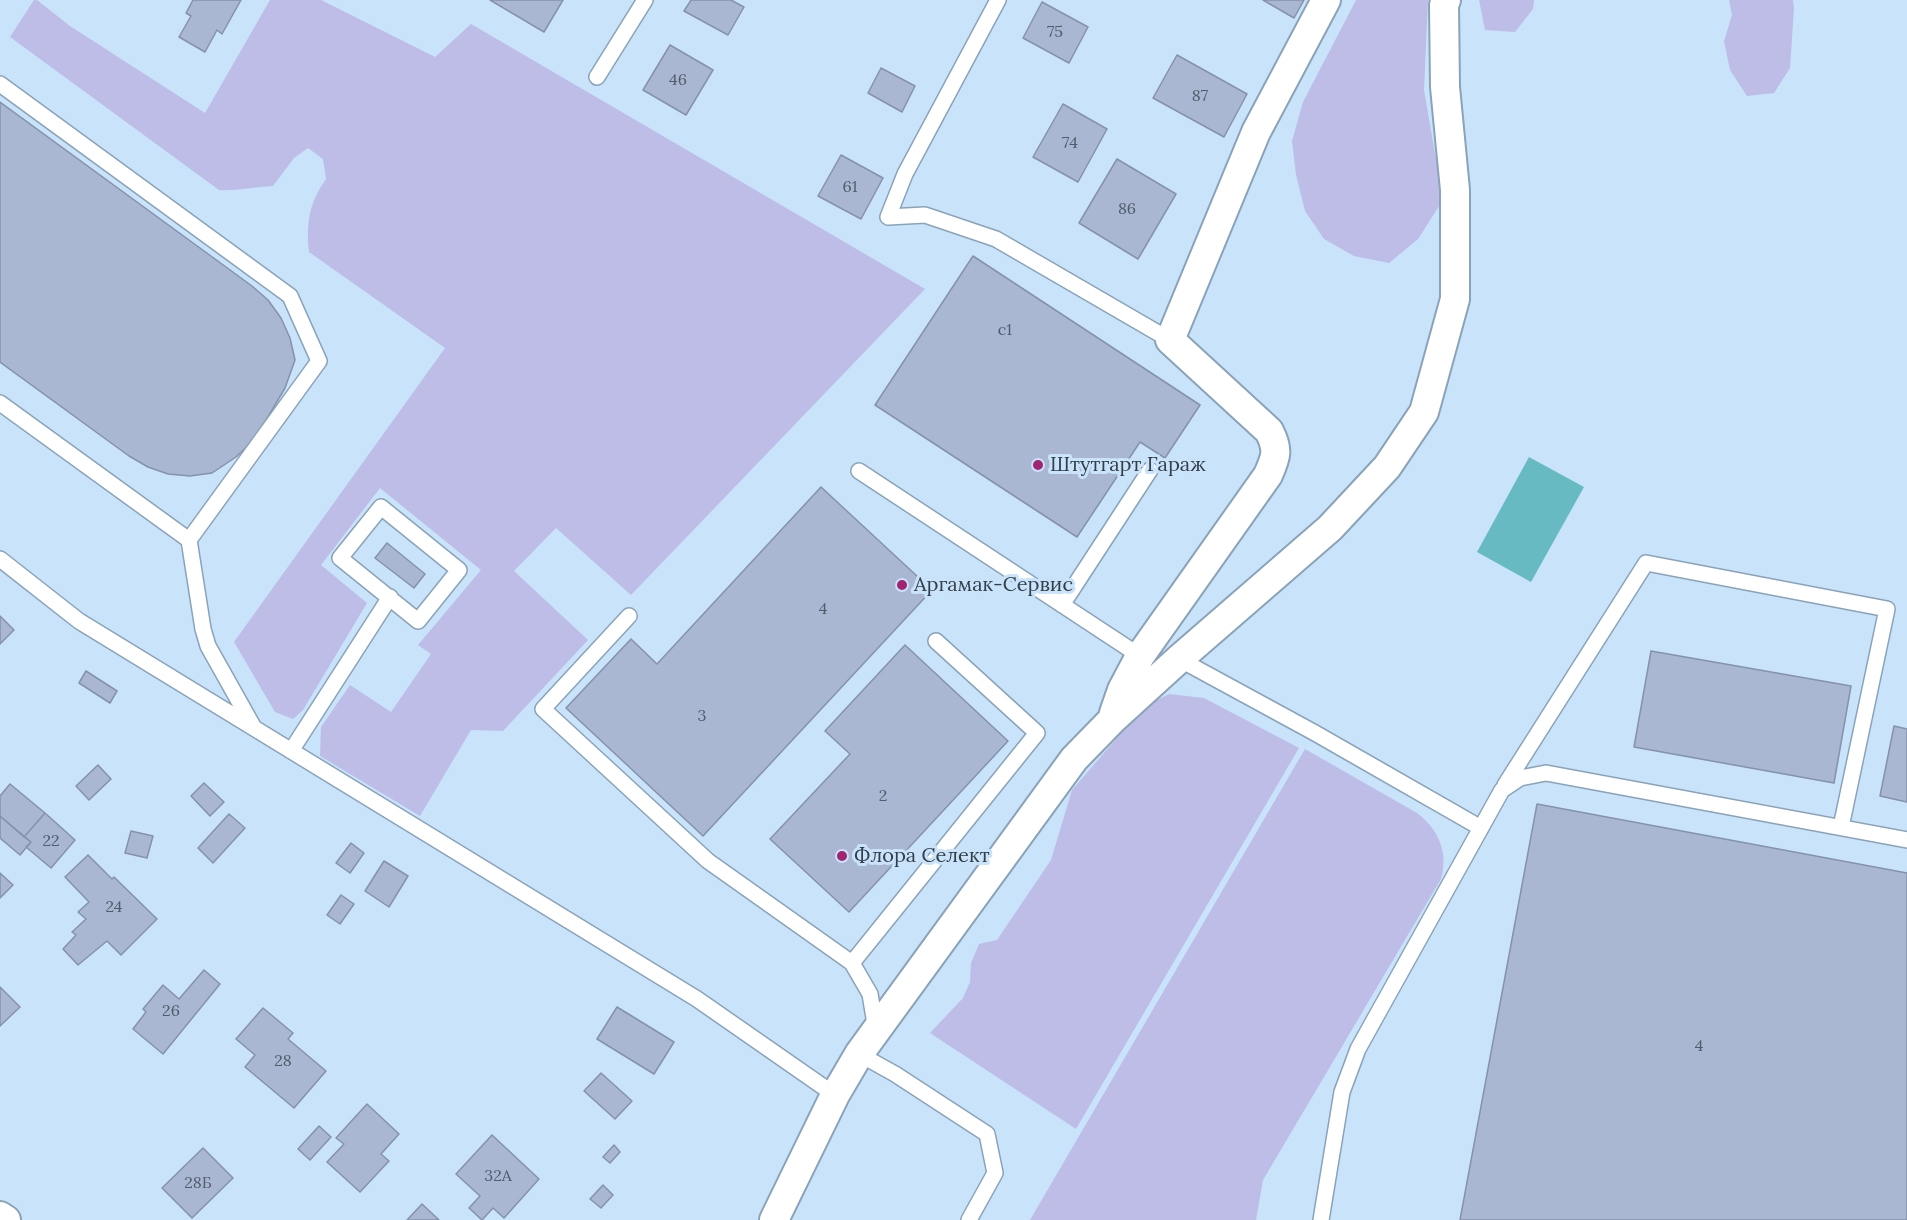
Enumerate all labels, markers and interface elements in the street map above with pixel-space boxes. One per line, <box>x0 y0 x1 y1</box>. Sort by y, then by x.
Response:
house number: 75 <box>1047 22 1063 42</box>
house number: 46 <box>669 70 687 90</box>
house number: 87 <box>1192 86 1208 106</box>
house number: 74 <box>1062 133 1078 153</box>
house number: 61 <box>842 177 858 197</box>
house number: 86 <box>1118 199 1136 219</box>
house number: с1 <box>998 320 1012 340</box>
place label: Штутгарт Гараж <box>1050 453 1206 477</box>
marker: Штутгарт Гараж <box>1031 458 1045 472</box>
place label: Аргамак-Сервис <box>914 573 1073 597</box>
marker: Аргамак-Сервис <box>895 578 909 592</box>
house number: 4 <box>819 599 827 619</box>
house number: 3 <box>698 706 706 726</box>
house number: 2 <box>879 786 887 806</box>
house number: 22 <box>42 831 60 851</box>
place label: Флора Селект <box>854 844 990 868</box>
marker: Флора Селект <box>835 849 849 863</box>
house number: 24 <box>106 897 122 917</box>
house number: 26 <box>162 1001 180 1021</box>
house number: 4 <box>1695 1036 1703 1056</box>
house number: 28 <box>274 1051 292 1071</box>
house number: 32А <box>484 1166 512 1186</box>
house number: 28Б <box>184 1173 212 1193</box>

